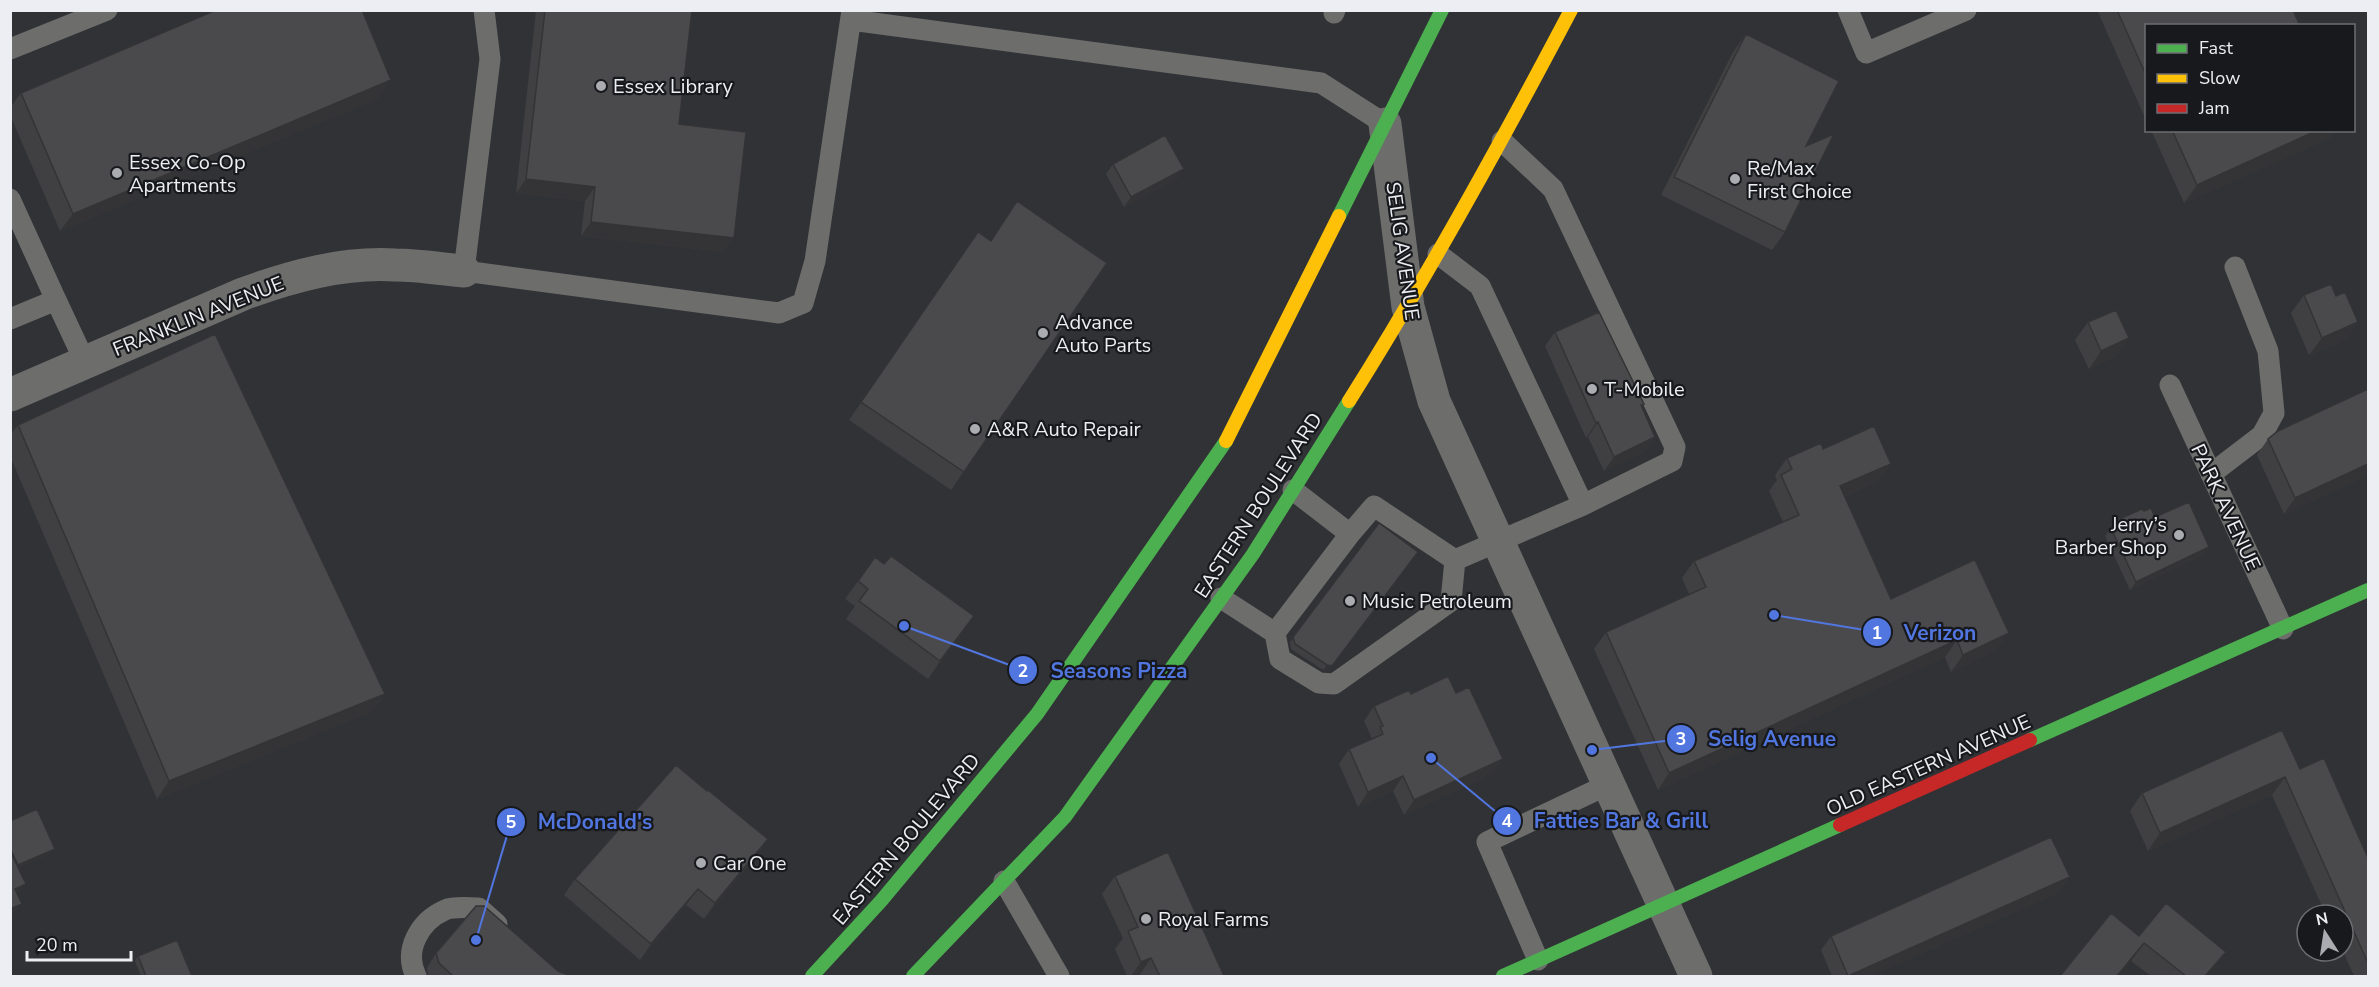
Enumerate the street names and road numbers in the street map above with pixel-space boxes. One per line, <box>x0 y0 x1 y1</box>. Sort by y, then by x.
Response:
street label: SELIG AVENUE <box>1379 180 1426 322</box>
street label: FRANKLIN AVENUE <box>109 270 288 363</box>
street label: EASTERN BOULEVARD <box>1188 407 1329 603</box>
street label: PARK AVENUE <box>2184 440 2267 575</box>
street label: OLD EASTERN AVENUE <box>1822 708 2035 823</box>
street label: EASTERN BOULEVARD <box>827 748 986 931</box>

